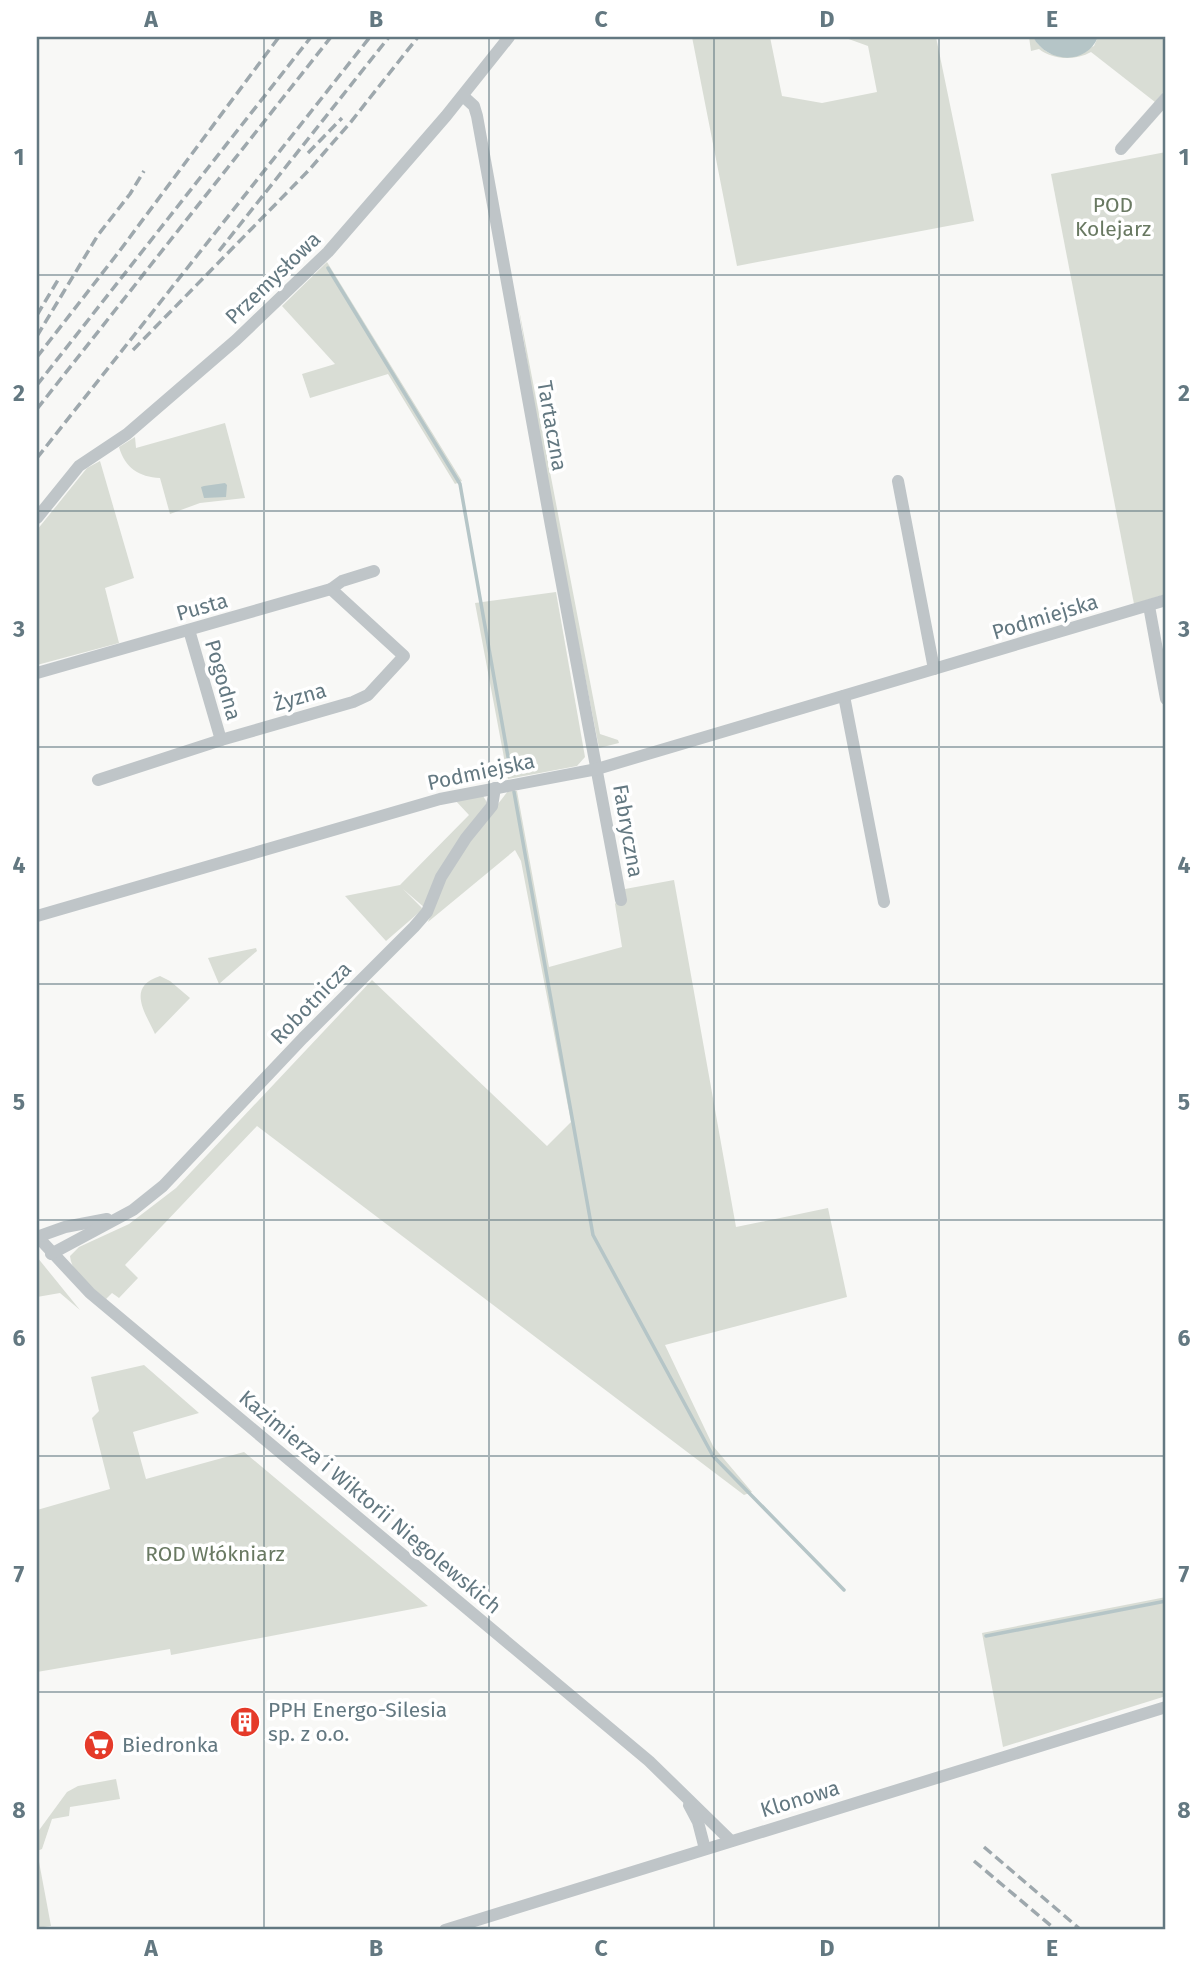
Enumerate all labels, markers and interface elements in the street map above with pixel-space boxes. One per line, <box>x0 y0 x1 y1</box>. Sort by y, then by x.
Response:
text: A <box>143 5 158 33</box>
text: B <box>369 5 383 33</box>
text: C <box>594 5 608 33</box>
text: D <box>820 5 835 33</box>
text: E <box>1046 5 1058 33</box>
text: 1 <box>14 143 24 171</box>
text: 1 <box>1179 143 1189 171</box>
park label: POD Kolejarz <box>1075 192 1151 242</box>
street label: Przemysłowa <box>220 226 326 330</box>
text: 2 <box>13 379 25 407</box>
street label: Tartaczna <box>531 379 573 473</box>
text: 2 <box>1178 379 1190 407</box>
street label: Pusta <box>173 587 231 627</box>
street label: Podmiejska <box>989 589 1101 645</box>
text: 3 <box>12 615 25 643</box>
text: 3 <box>1177 615 1190 643</box>
street label: Pogodna <box>199 637 247 723</box>
street label: Żyzna <box>271 677 329 717</box>
street label: Podmiejska <box>425 748 537 796</box>
street label: Fabryczna <box>607 782 649 880</box>
text: 4 <box>13 851 26 879</box>
text: 4 <box>1178 851 1191 879</box>
street label: Robotnicza <box>265 956 357 1050</box>
text: 5 <box>13 1088 25 1116</box>
text: 5 <box>1178 1088 1190 1116</box>
text: 6 <box>13 1324 26 1352</box>
text: 6 <box>1178 1324 1191 1352</box>
street label: Kazimierza i Wiktorii Niegolewskich <box>234 1385 506 1619</box>
park label: ROD Włókniarz <box>145 1541 285 1567</box>
text: 7 <box>14 1560 25 1588</box>
text: 7 <box>1179 1560 1190 1588</box>
place label: PPH Energo-Silesia sp. z o.o. <box>268 1697 447 1747</box>
building icon: PPH Energo-Silesia sp. z o.o. <box>228 1705 262 1739</box>
supermarket icon: Biedronka <box>82 1728 116 1762</box>
place label: Biedronka <box>122 1732 219 1758</box>
street label: Klonowa <box>757 1775 843 1823</box>
text: 8 <box>12 1796 26 1824</box>
text: 8 <box>1177 1796 1191 1824</box>
text: A <box>143 1934 158 1962</box>
text: B <box>369 1934 383 1962</box>
text: C <box>594 1934 608 1962</box>
text: D <box>820 1934 835 1962</box>
text: E <box>1046 1934 1058 1962</box>

